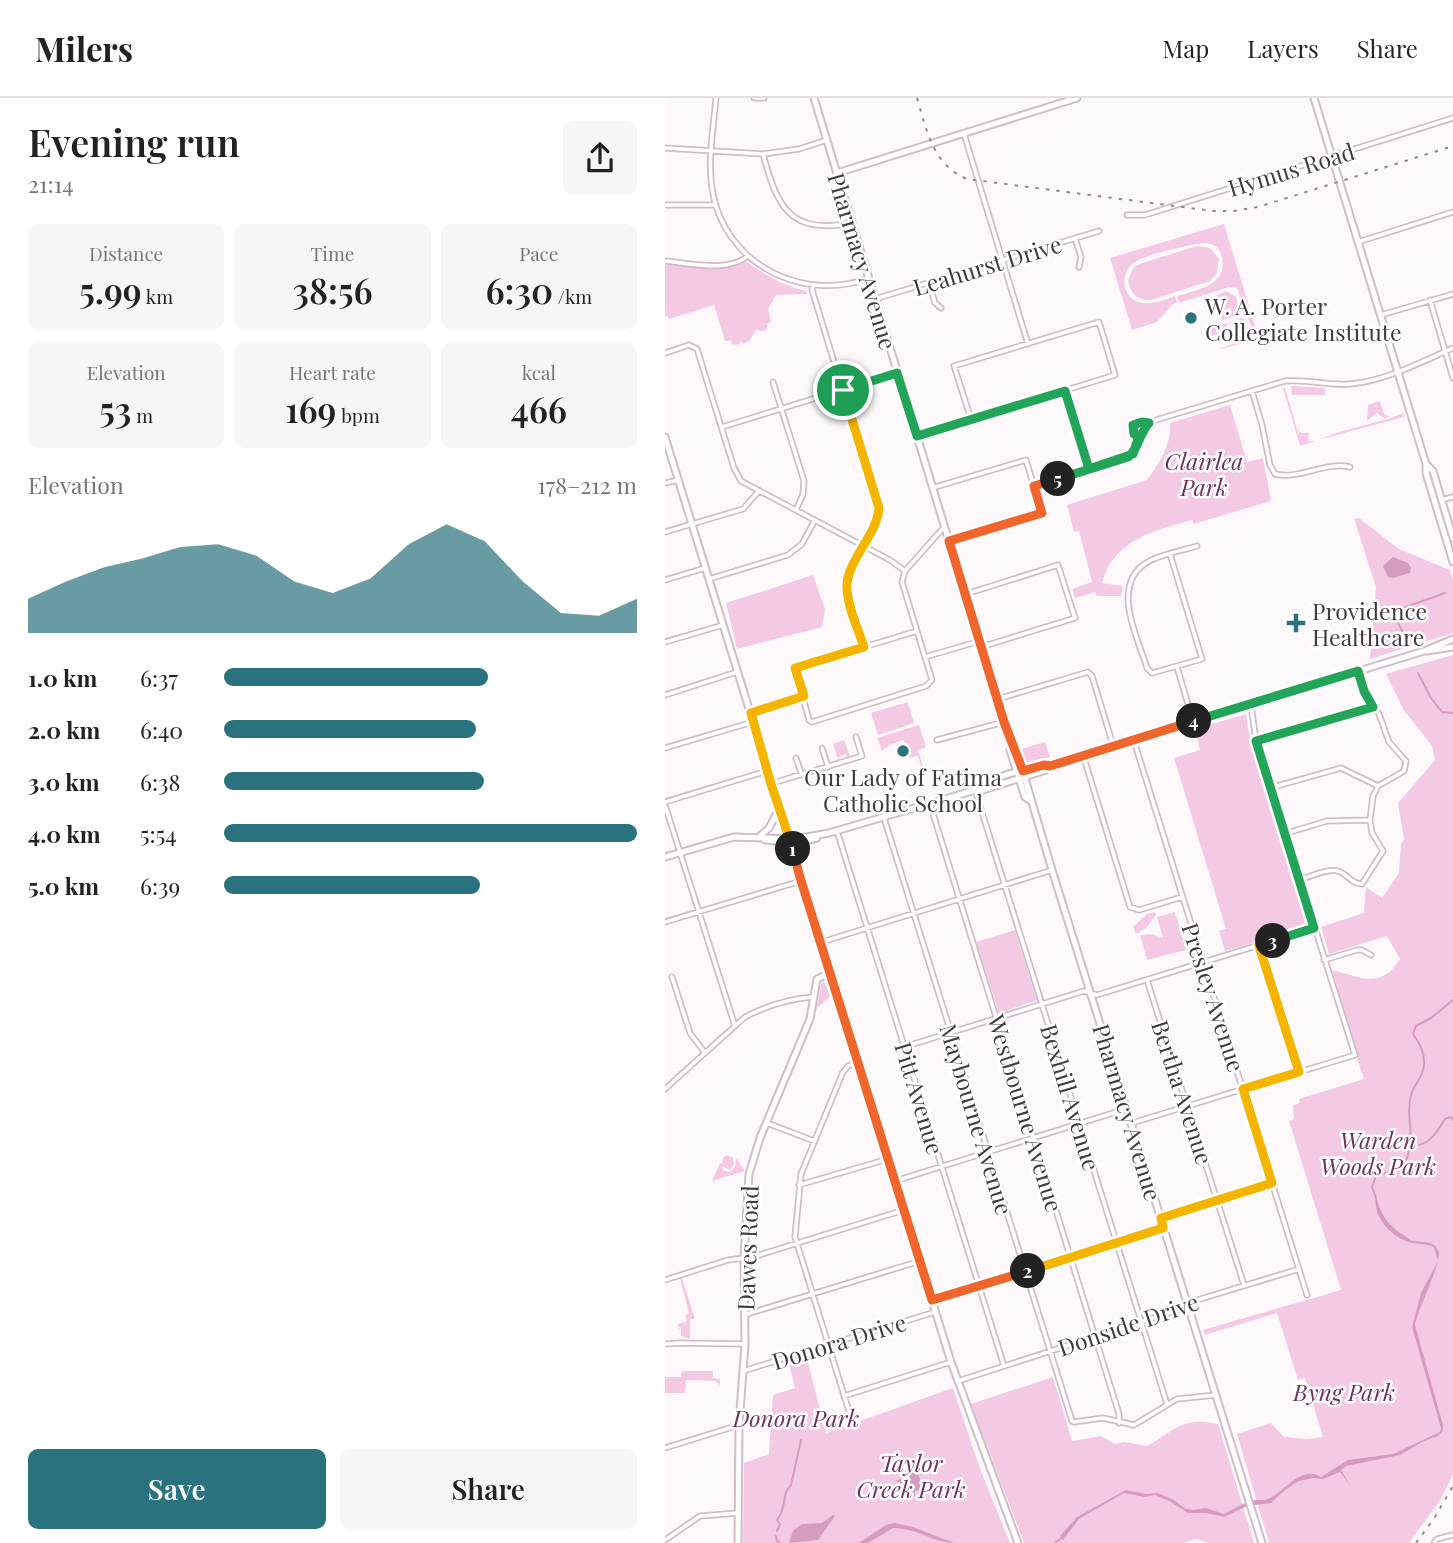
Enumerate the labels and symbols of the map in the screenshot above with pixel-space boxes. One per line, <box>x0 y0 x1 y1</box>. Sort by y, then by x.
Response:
street label: Hymus Road <box>1224 135 1358 203</box>
street label: Pharmacy Avenue <box>821 169 905 353</box>
street label: Leahurst Drive <box>909 228 1065 302</box>
place label: W. A. Porter Collegiate Institute <box>1204 290 1402 347</box>
marker: W. A. Porter Collegiate Institute <box>1183 310 1199 326</box>
pin <box>813 360 873 420</box>
park label: Clairlea Park <box>1165 445 1243 502</box>
pin: 5 <box>1041 462 1075 496</box>
place label: Providence Healthcare <box>1312 595 1427 652</box>
marker: Providence Healthcare <box>1286 613 1306 633</box>
pin: 4 <box>1177 704 1211 738</box>
marker: Our Lady of Fatima Catholic School <box>895 743 911 759</box>
place label: Our Lady of Fatima Catholic School <box>804 761 1002 818</box>
pin: 1 <box>775 832 811 866</box>
street label: Presley Avenue <box>1175 919 1253 1075</box>
pin: 3 <box>1255 924 1291 958</box>
street label: Westbourne Avenue <box>981 1010 1071 1215</box>
street label: Bertha Avenue <box>1145 1016 1221 1168</box>
street label: Maybourne Avenue <box>933 1020 1021 1218</box>
street label: Bexhill Avenue <box>1034 1020 1108 1174</box>
street label: Pharmacy Avenue <box>1086 1020 1170 1204</box>
street label: Pitt Avenue <box>888 1038 952 1158</box>
park label: Warden Woods Park <box>1320 1124 1436 1181</box>
street label: Dawes Road <box>729 1185 765 1311</box>
pin: 2 <box>1011 1254 1045 1288</box>
street label: Donside Drive <box>1053 1285 1203 1363</box>
street label: Donora Drive <box>768 1306 910 1376</box>
park label: Byng Park <box>1292 1376 1395 1407</box>
park label: Donora Park <box>732 1402 859 1433</box>
park label: Taylor Creek Park <box>856 1447 966 1504</box>

